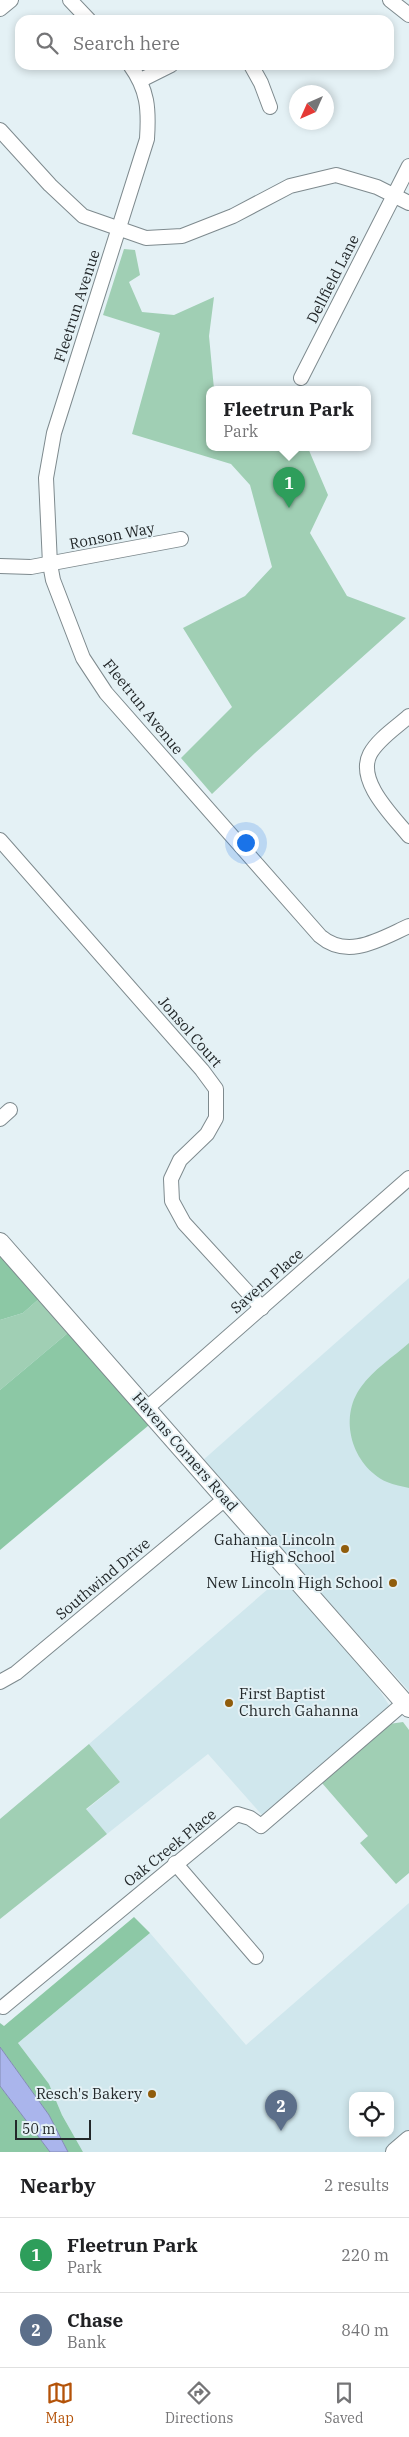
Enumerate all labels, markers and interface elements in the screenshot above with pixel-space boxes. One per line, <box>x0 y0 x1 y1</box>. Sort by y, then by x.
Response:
search box <box>15 15 394 70</box>
icon: search <box>33 29 61 57</box>
text: Search here <box>73 31 180 55</box>
north arrow <box>289 85 334 130</box>
street label: Dellfield Lane <box>302 231 363 326</box>
street label: Fleetrun Avenue <box>49 247 104 365</box>
popup <box>206 386 371 451</box>
text: Fleetrun Park <box>223 397 354 421</box>
text: Park <box>223 421 258 441</box>
pin: 1 <box>273 467 305 508</box>
street label: Ronson Way <box>68 518 156 553</box>
street label: Fleetrun Avenue <box>99 655 188 758</box>
your location <box>233 830 259 856</box>
street label: Jonsol Court <box>154 992 226 1071</box>
street label: Savern Place <box>226 1244 307 1317</box>
street label: Havens Corners Road <box>128 1388 242 1515</box>
place label: Gahanna Lincoln High School <box>214 1530 335 1566</box>
street label: Southwind Drive <box>52 1534 154 1624</box>
marker: Gahanna Lincoln High School <box>339 1543 351 1555</box>
place label: New Lincoln High School <box>206 1573 383 1592</box>
marker: New Lincoln High School <box>387 1577 399 1589</box>
place label: First Baptist Church Gahanna <box>239 1684 359 1720</box>
marker: First Baptist Church Gahanna <box>223 1697 235 1709</box>
street label: Oak Creek Place <box>120 1805 220 1891</box>
place label: Resch's Bakery <box>36 2084 142 2103</box>
marker: Resch's Bakery <box>146 2088 158 2100</box>
pin: 2 <box>265 2090 297 2131</box>
map controls <box>349 2092 394 2137</box>
button: locate <box>349 2092 394 2137</box>
scale bar <box>15 2117 91 2140</box>
text: 50 m <box>22 2120 55 2138</box>
text: Nearby <box>20 2171 96 2199</box>
text: 2 results <box>324 2175 389 2195</box>
text: Fleetrun Park <box>67 2233 197 2257</box>
text: 1 <box>31 2245 41 2265</box>
text: 220 m <box>341 2245 389 2265</box>
text: Park <box>67 2257 102 2277</box>
text: Chase <box>67 2308 123 2332</box>
text: 2 <box>31 2320 41 2340</box>
text: 840 m <box>341 2320 389 2340</box>
text: Bank <box>67 2332 106 2352</box>
tab: Map <box>46 2379 74 2427</box>
tab: Directions <box>165 2379 233 2427</box>
tab: Saved <box>324 2379 363 2427</box>

